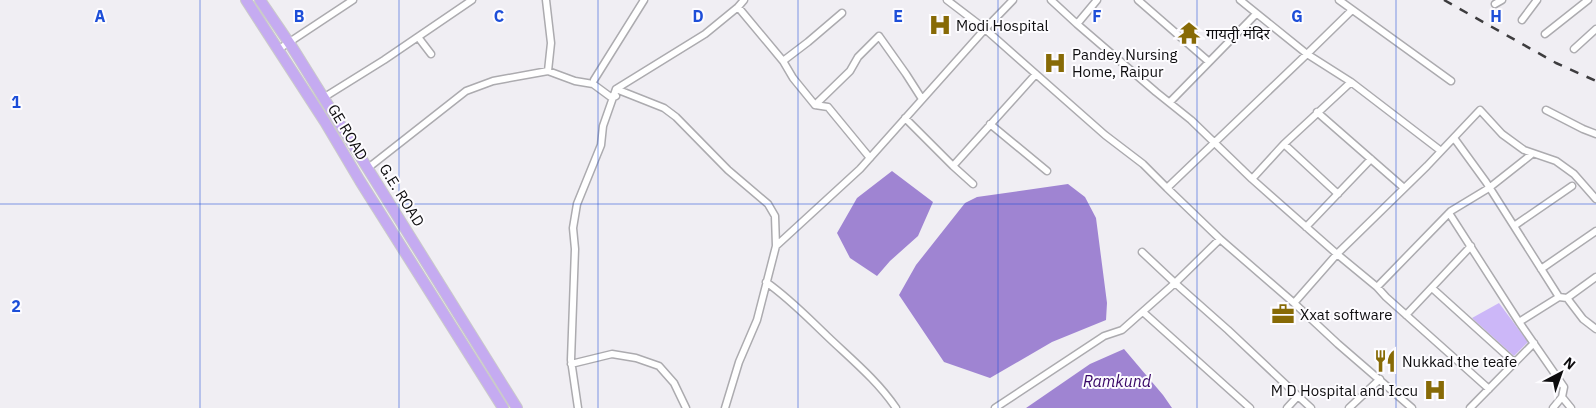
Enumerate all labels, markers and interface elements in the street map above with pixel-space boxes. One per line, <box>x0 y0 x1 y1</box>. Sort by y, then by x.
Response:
text: A <box>95 6 106 26</box>
text: B <box>294 6 305 26</box>
text: C <box>494 6 504 26</box>
text: D <box>692 6 704 26</box>
text: E <box>893 6 903 26</box>
text: F <box>1092 6 1102 26</box>
text: G <box>1291 6 1303 26</box>
text: H <box>1490 6 1502 26</box>
hospital icon: Modi Hospital <box>927 12 953 38</box>
place label: Modi Hospital <box>956 16 1049 35</box>
temple icon: गायतृी मंदिर <box>1176 20 1202 46</box>
place label: गायतृी मंदिर <box>1206 24 1271 44</box>
place label: Pandey Nursing Home, Raipur <box>1072 45 1178 81</box>
hospital icon: Pandey Nursing Home, Raipur <box>1042 50 1068 76</box>
text: 1 <box>11 92 21 112</box>
street label: GE ROAD <box>324 100 372 164</box>
street label: G.E. ROAD <box>375 160 429 230</box>
text: 2 <box>11 296 21 316</box>
office icon: Xxat software <box>1270 301 1296 327</box>
place label: Xxat software <box>1300 305 1392 324</box>
restaurant icon: Nukkad the teafe <box>1372 348 1398 374</box>
north arrow <box>1536 348 1586 398</box>
place label: Nukkad the teafe <box>1402 352 1517 371</box>
text: N <box>1560 353 1579 373</box>
water label: Ramkund <box>1083 371 1152 391</box>
hospital icon: M D Hospital and Iccu <box>1422 377 1448 403</box>
place label: M D Hospital and Iccu <box>1271 381 1418 400</box>

